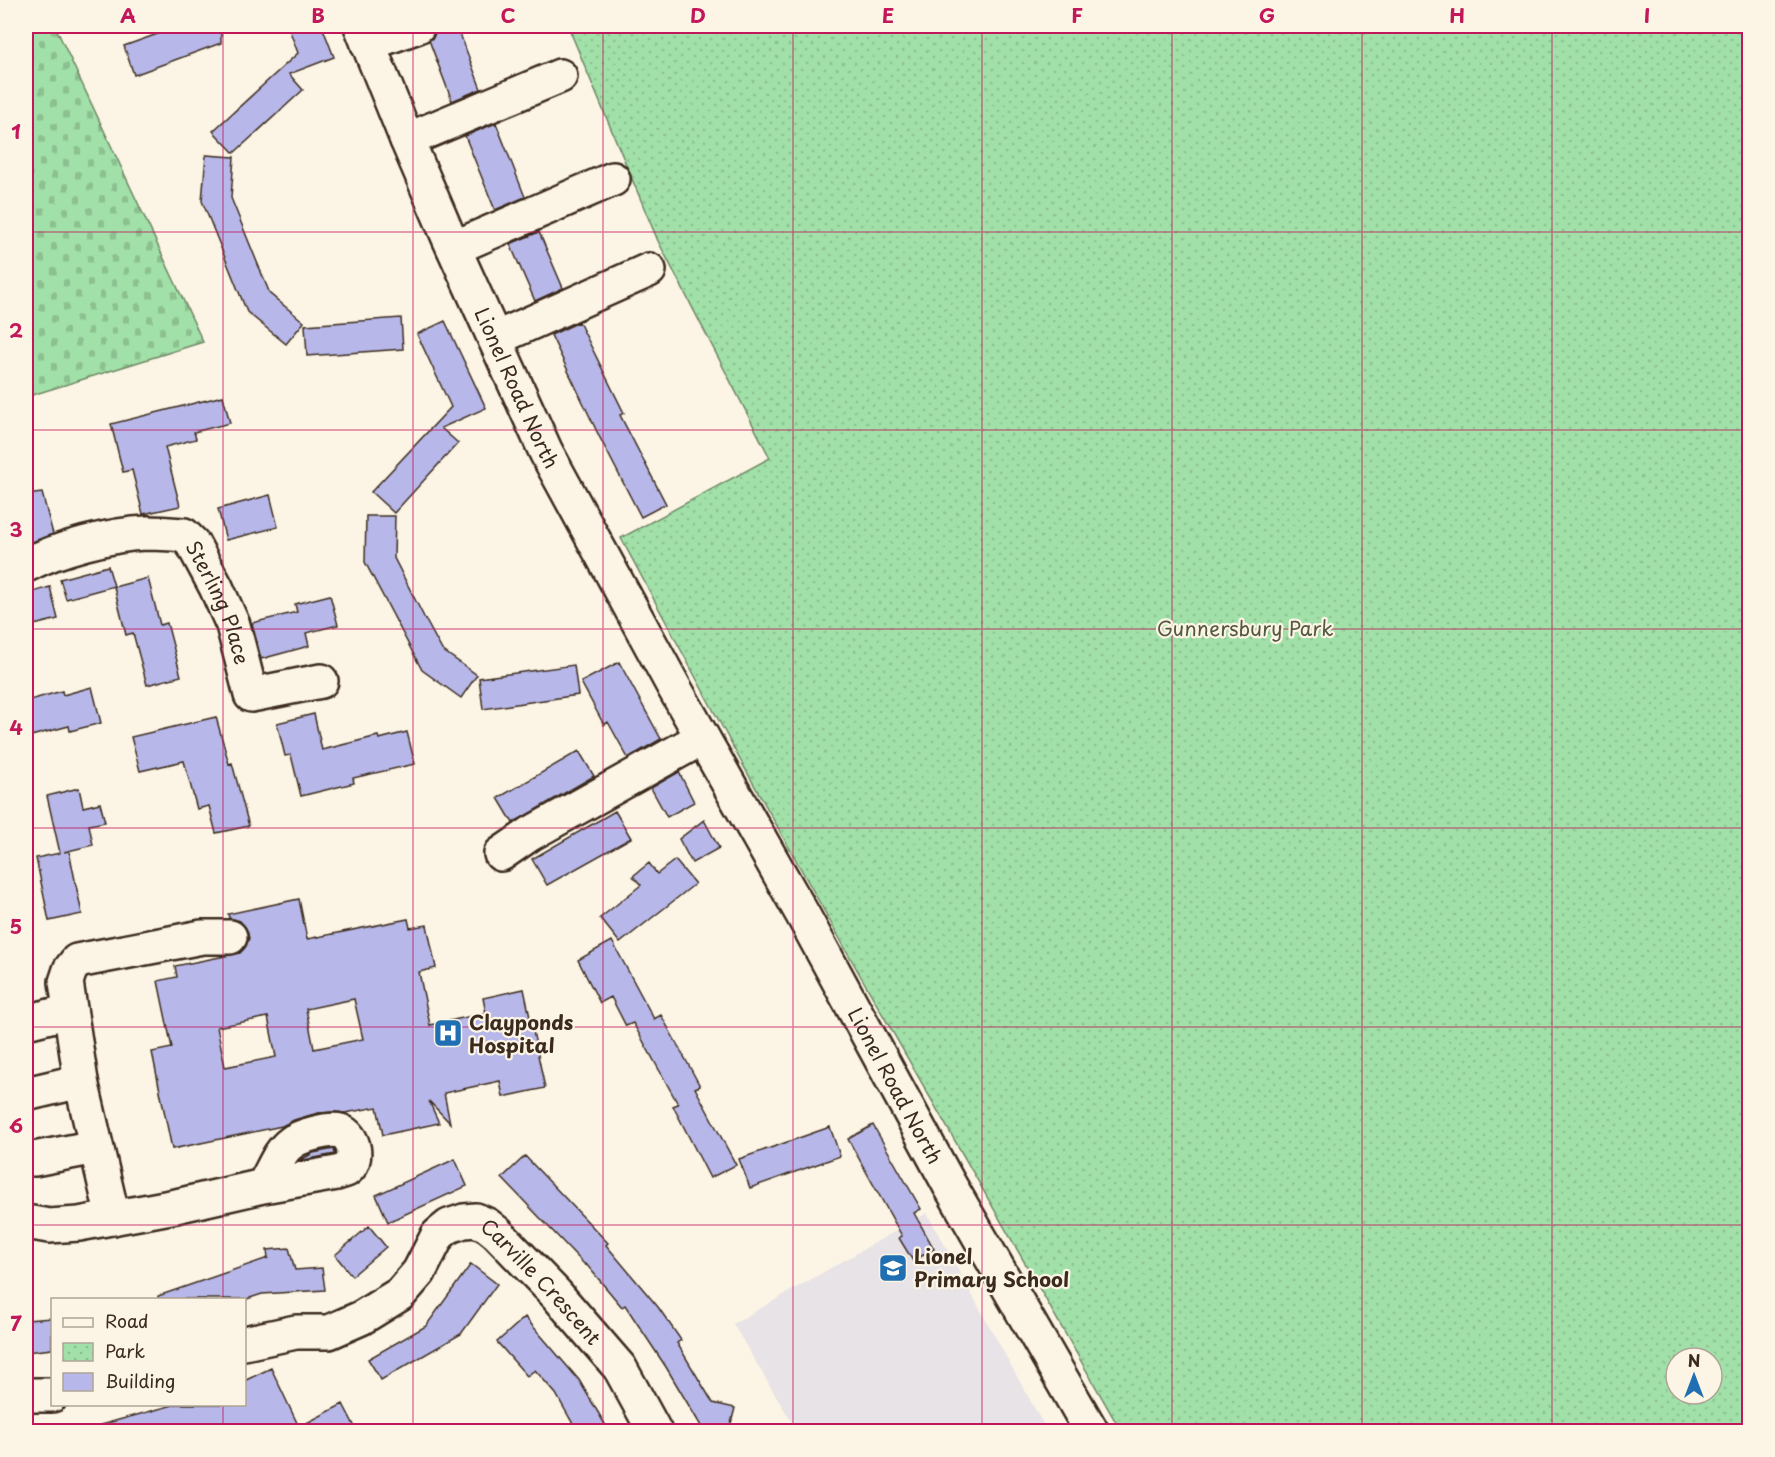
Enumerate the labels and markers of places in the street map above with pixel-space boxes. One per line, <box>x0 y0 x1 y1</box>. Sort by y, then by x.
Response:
place label: Clayponds Hospital <box>469 1007 574 1060</box>
hospital icon: Clayponds Hospital <box>432 1017 464 1049</box>
place label: Lionel Primary School <box>914 1241 1069 1294</box>
school or university icon: Lionel Primary School <box>877 1252 909 1284</box>

